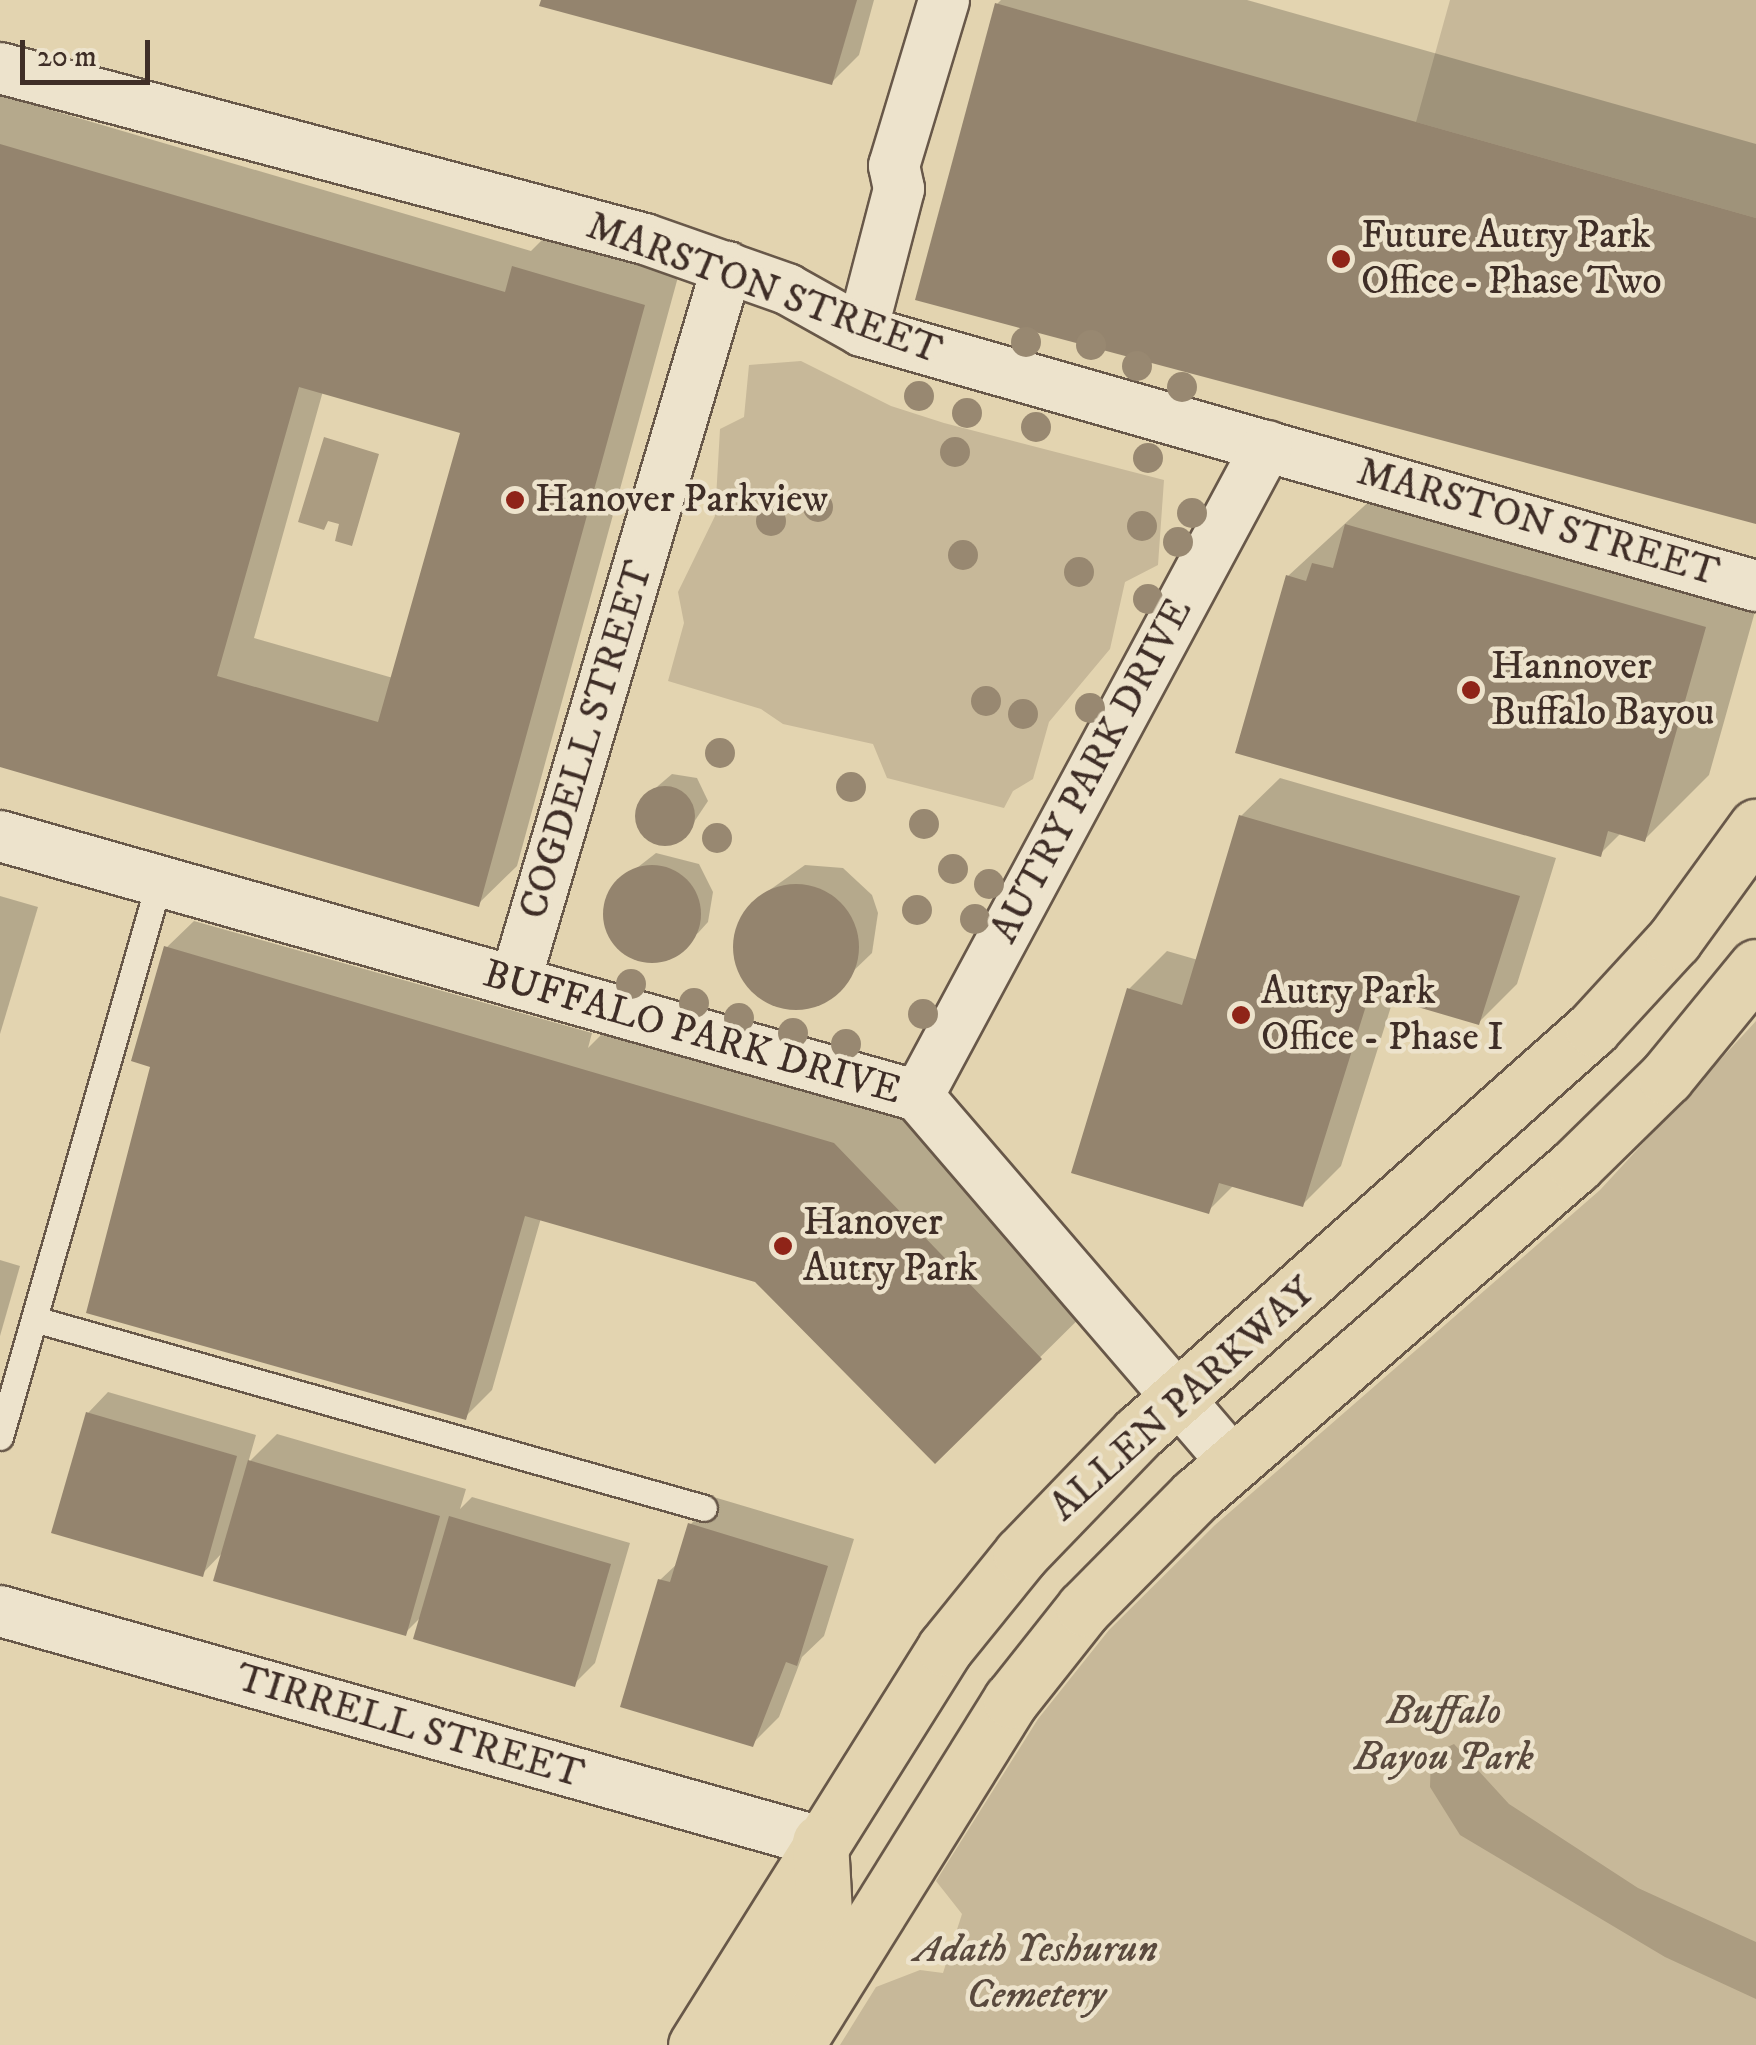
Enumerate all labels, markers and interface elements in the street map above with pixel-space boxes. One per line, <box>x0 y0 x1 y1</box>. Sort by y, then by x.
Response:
scale bar <box>25 20 155 82</box>
text: 20 m <box>37 39 97 76</box>
street label: MARSTON STREET <box>580 202 948 376</box>
place label: Future Autry Park Office - Phase Two <box>1361 212 1662 306</box>
marker: Future Autry Park Office - Phase Two <box>1330 248 1352 270</box>
street label: MARSTON STREET <box>1352 448 1724 598</box>
place label: Hanover Parkview <box>535 476 828 524</box>
marker: Hanover Parkview <box>504 489 526 511</box>
street label: COGDELL STREET <box>510 555 664 925</box>
street label: AUTRY PARK DRIVE <box>981 591 1203 951</box>
place label: Hannover Buffalo Bayou <box>1491 643 1714 737</box>
marker: Hannover Buffalo Bayou <box>1460 679 1482 701</box>
street label: BUFFALO PARK DRIVE <box>478 950 906 1116</box>
place label: Autry Park Office - Phase I <box>1261 968 1504 1062</box>
marker: Autry Park Office - Phase I <box>1230 1004 1252 1026</box>
place label: Hanover Autry Park <box>803 1199 978 1293</box>
marker: Hanover Autry Park <box>772 1235 794 1257</box>
street label: ALLEN PARKWAY <box>1041 1268 1325 1532</box>
street label: TIRRELL STREET <box>231 1654 589 1800</box>
park label: Buffalo Bayou Park <box>1354 1688 1534 1782</box>
park label: Adath Yeshurun Cemetery <box>914 1926 1158 2020</box>

